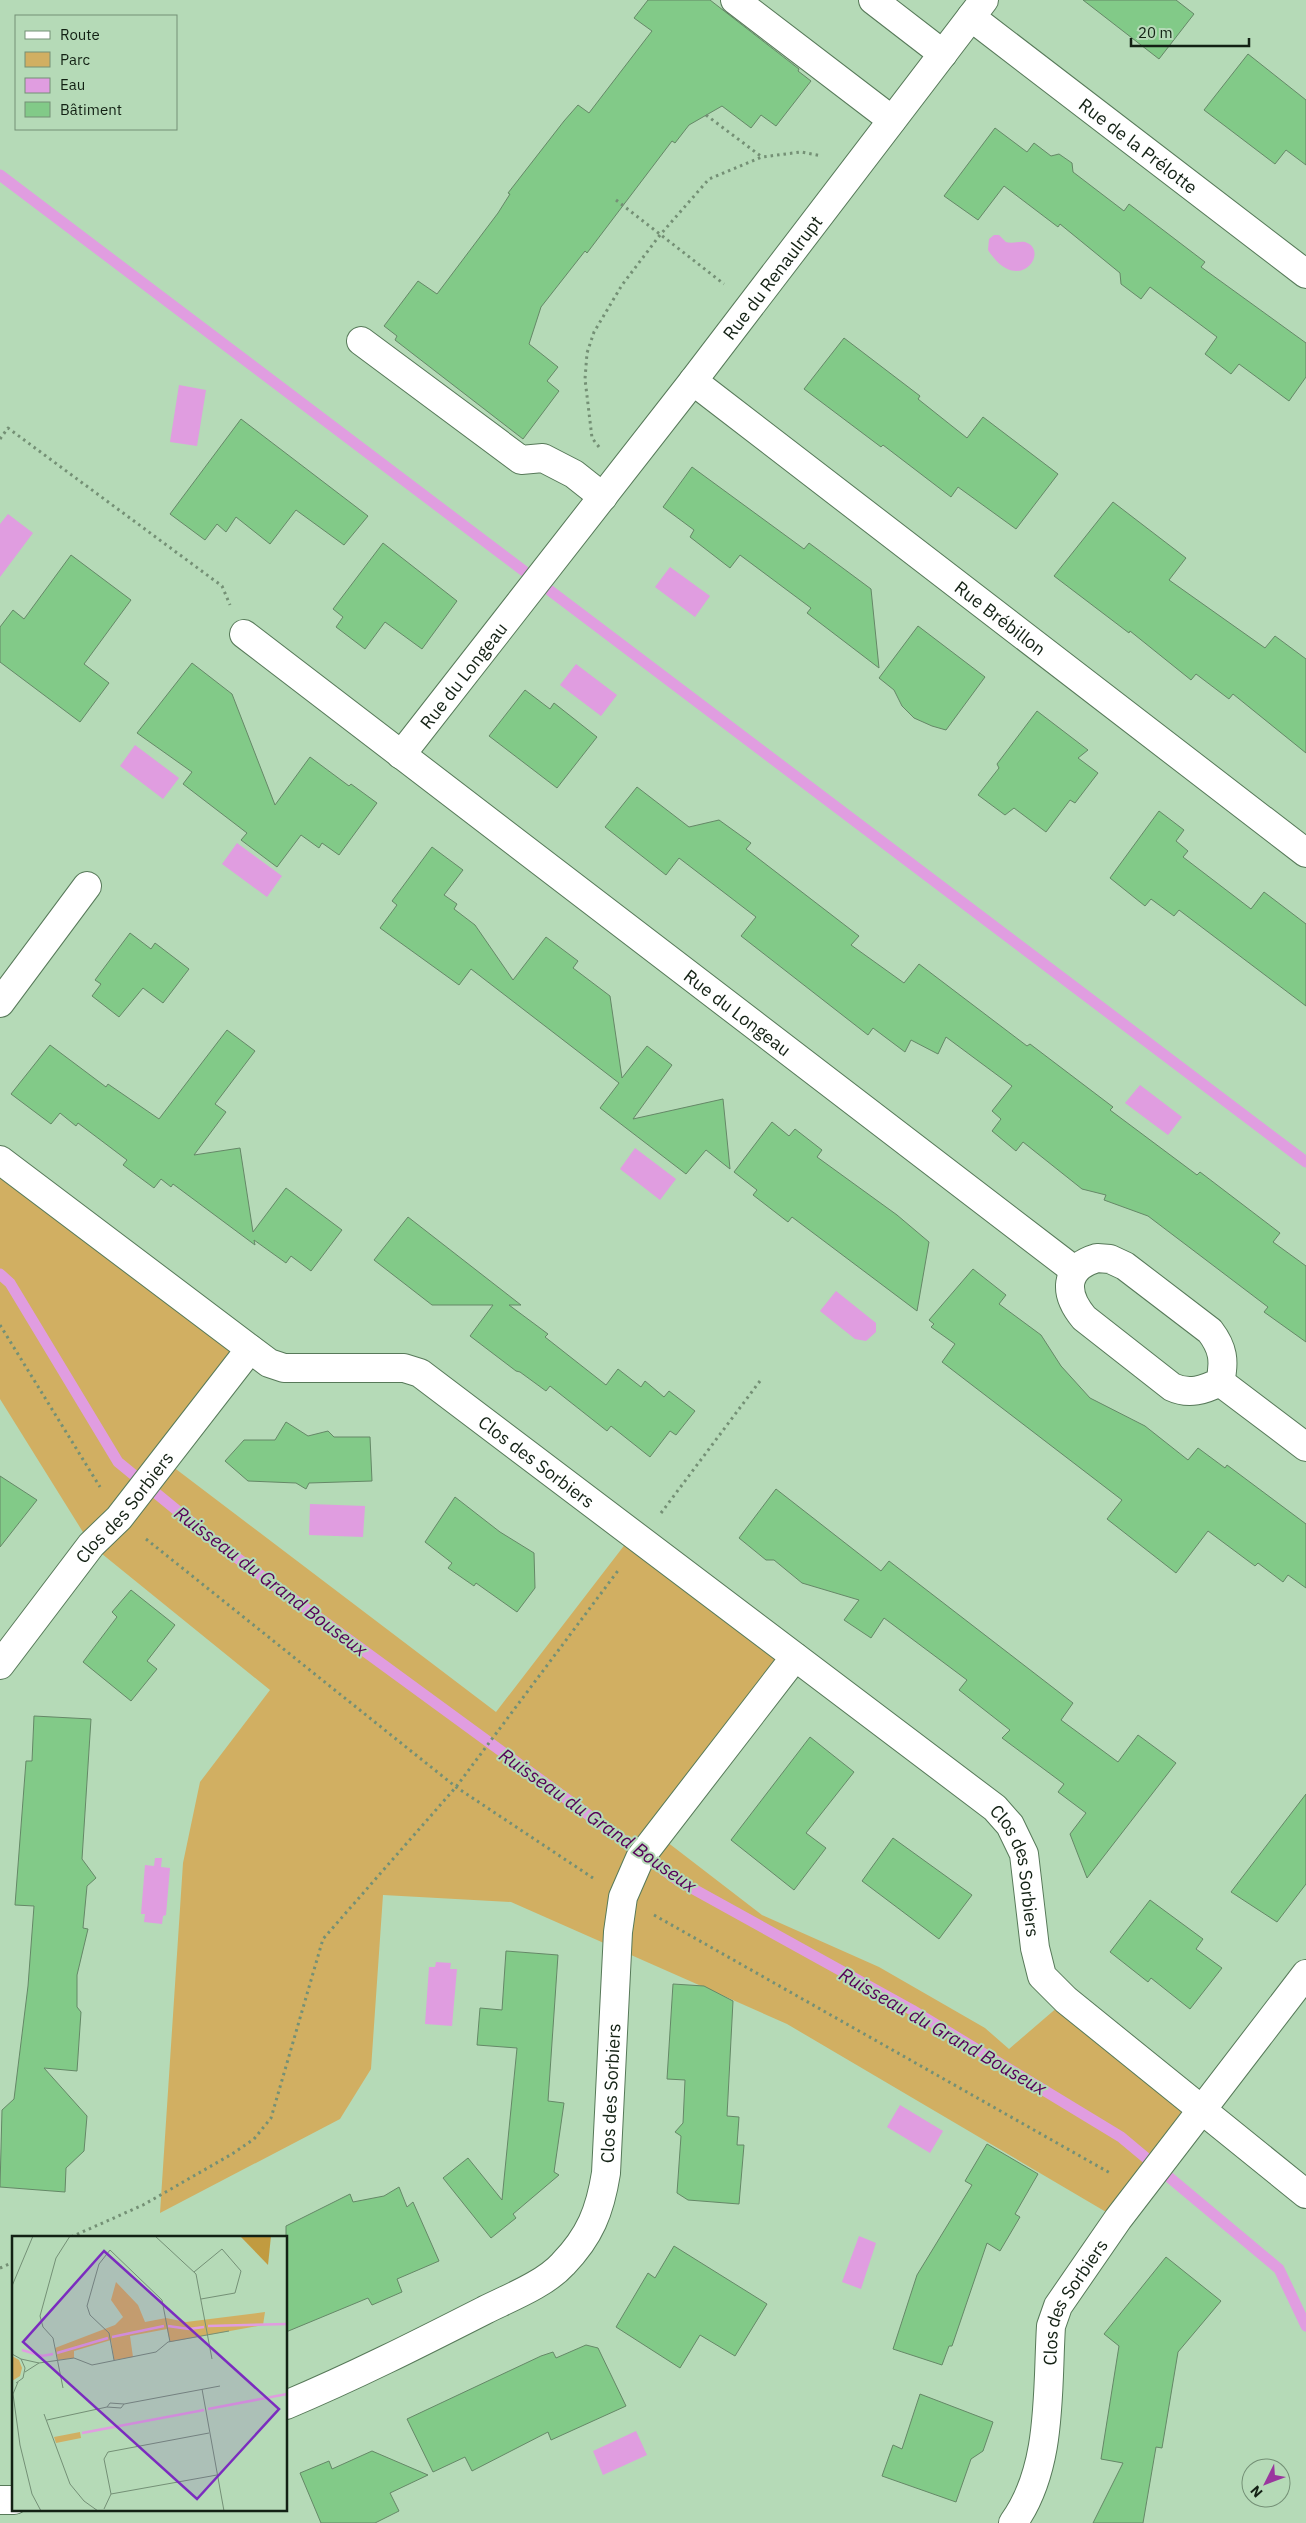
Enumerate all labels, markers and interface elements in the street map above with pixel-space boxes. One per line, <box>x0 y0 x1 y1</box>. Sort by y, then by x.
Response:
legend <box>15 15 178 130</box>
scale bar <box>1131 15 1248 47</box>
text: 20 m <box>1138 23 1173 42</box>
text: Route <box>60 25 100 44</box>
text: Parc <box>60 50 90 69</box>
text: Eau <box>60 75 85 94</box>
street label: Rue de la Prélotte <box>1074 93 1203 198</box>
text: Bâtiment <box>60 100 122 119</box>
street label: Rue du Renaulrupt <box>717 210 827 344</box>
street label: Rue Brébillon <box>950 575 1051 660</box>
street label: Rue du Longeau <box>414 617 512 733</box>
street label: Rue du Longeau <box>679 964 796 1061</box>
street label: Clos des Sorbiers <box>474 1410 600 1513</box>
street label: Clos des Sorbiers <box>70 1447 178 1568</box>
water label: Ruisseau du Grand Bouseux <box>170 1501 373 1662</box>
water label: Ruisseau du Grand Bouseux <box>495 1743 702 1898</box>
street label: Clos des Sorbiers <box>985 1799 1045 1938</box>
water label: Ruisseau du Grand Bouseux <box>835 1962 1051 2101</box>
street label: Clos des Sorbiers <box>595 2023 625 2164</box>
street label: Clos des Sorbiers <box>1038 2234 1112 2366</box>
inset map <box>12 2236 288 2510</box>
north arrow <box>1241 2458 1291 2508</box>
text: N <box>1246 2482 1266 2501</box>

